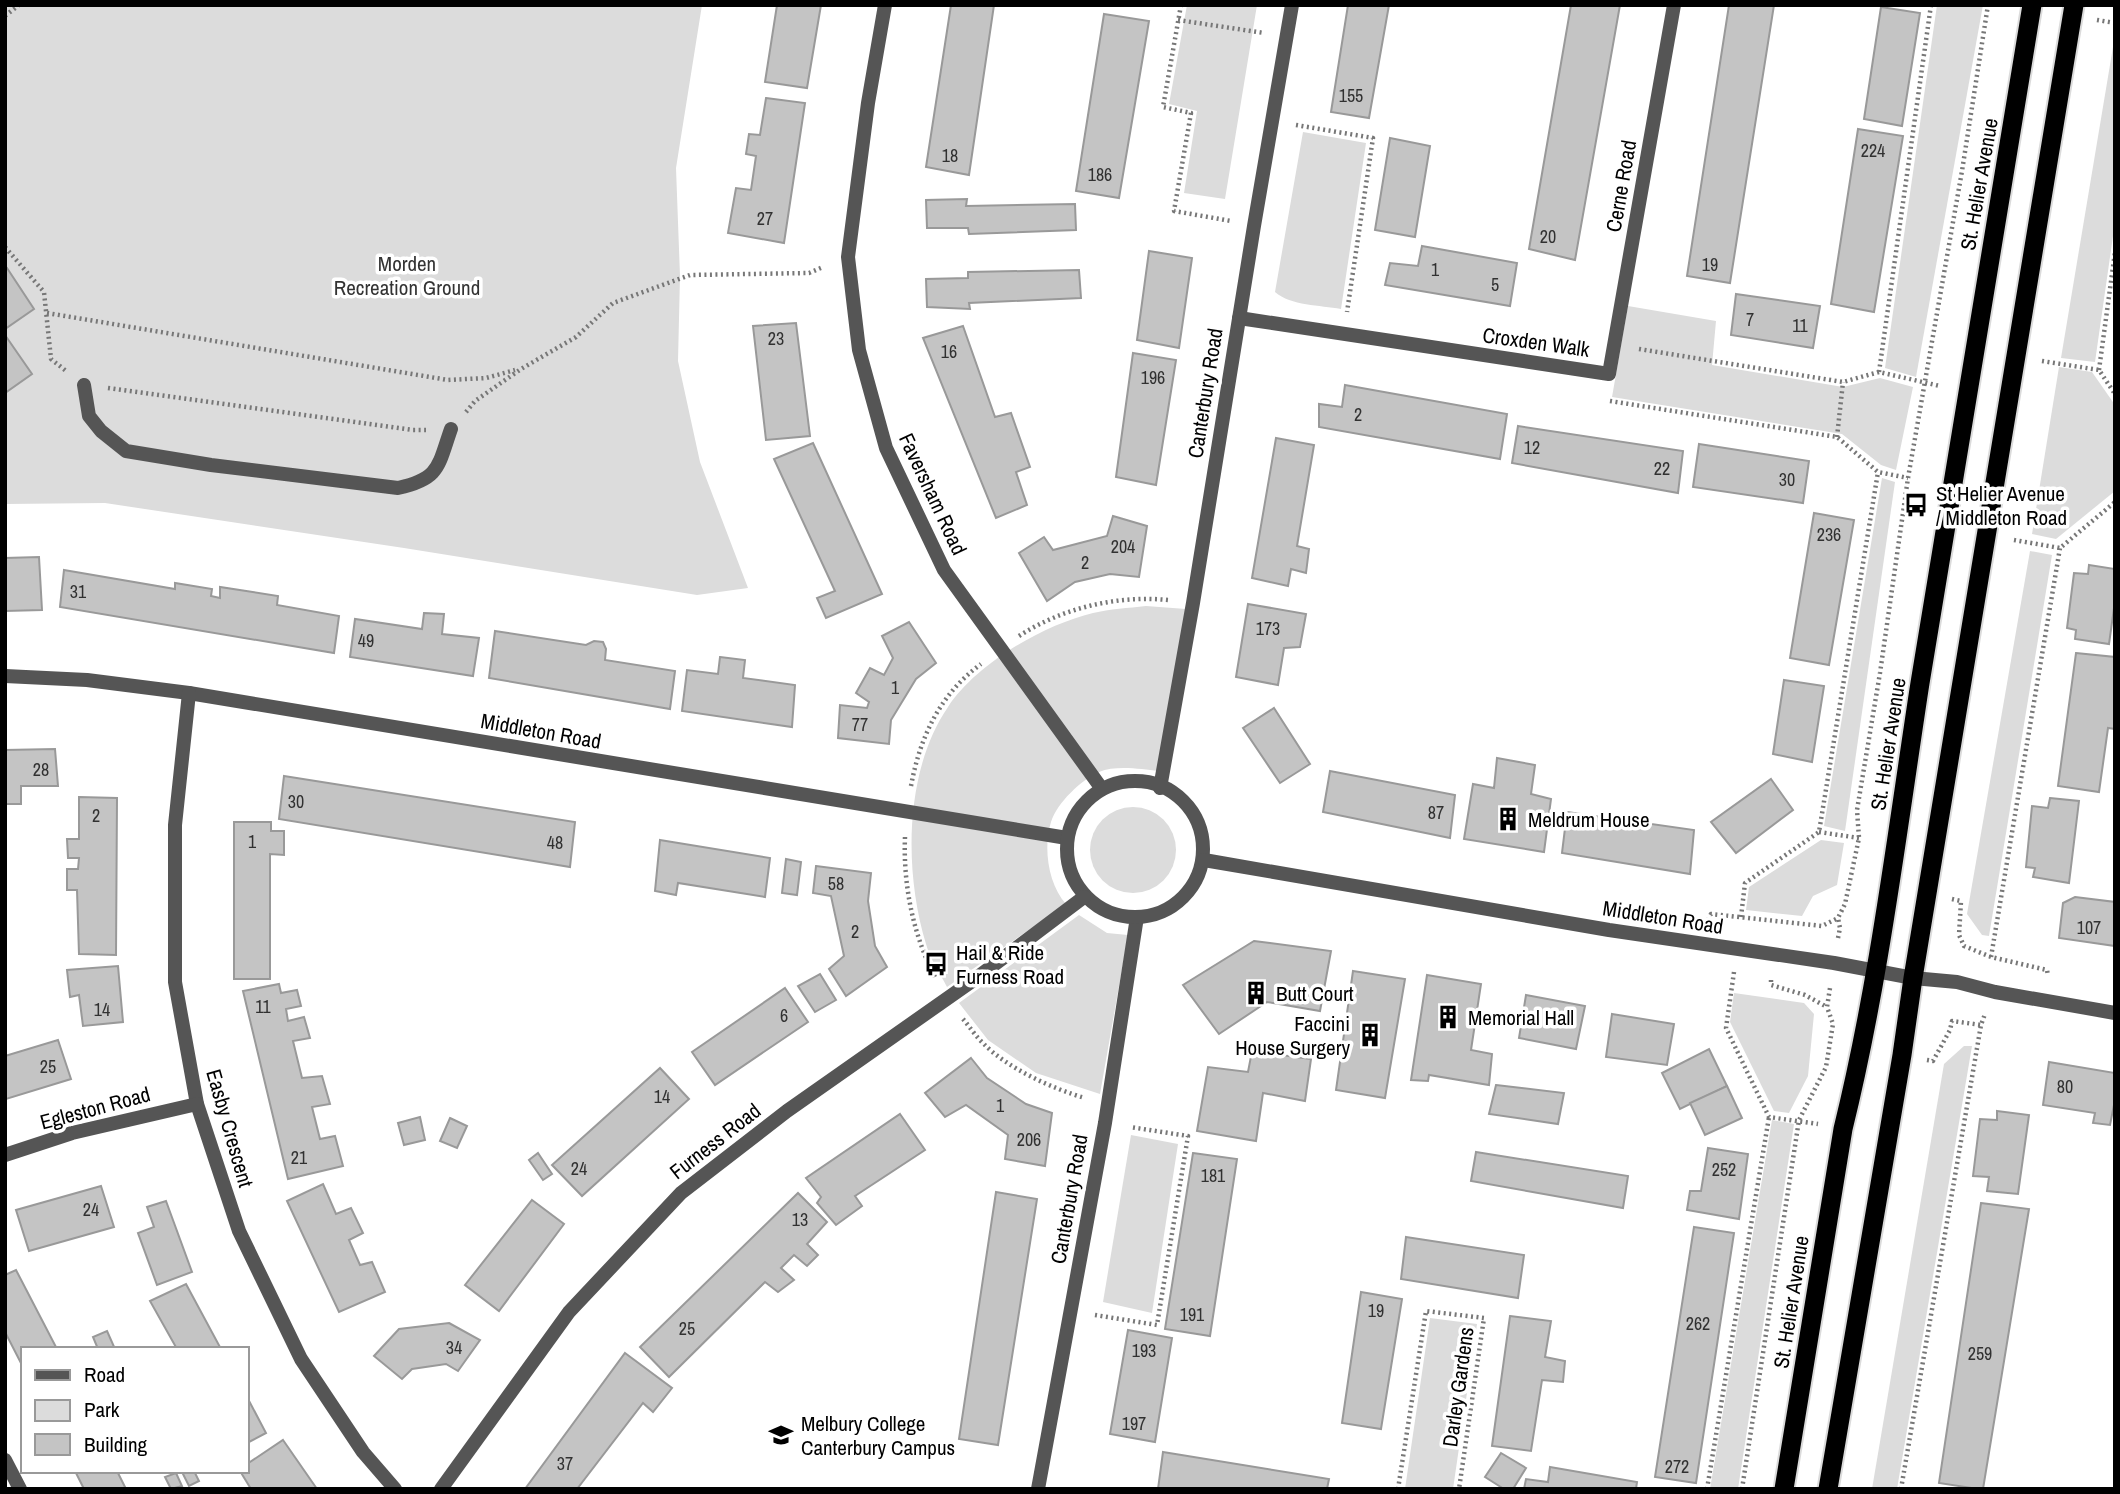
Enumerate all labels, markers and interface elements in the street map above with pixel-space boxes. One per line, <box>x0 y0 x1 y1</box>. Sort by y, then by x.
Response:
house number: 155 <box>1339 83 1363 108</box>
street label: St. Helier Avenue <box>1953 116 2005 252</box>
street label: Cerne Road <box>1599 138 1643 234</box>
house number: 224 <box>1861 138 1885 163</box>
house number: 18 <box>942 143 958 168</box>
house number: 186 <box>1088 162 1112 187</box>
house number: 27 <box>757 206 773 231</box>
house number: 20 <box>1540 224 1556 249</box>
park label: Morden Recreation Ground <box>334 249 480 302</box>
house number: 19 <box>1702 252 1718 277</box>
house number: 1 <box>1431 257 1440 282</box>
house number: 5 <box>1491 272 1499 297</box>
house number: 7 <box>1746 307 1754 332</box>
house number: 11 <box>1792 313 1808 338</box>
street label: Croxden Walk <box>1481 320 1592 364</box>
house number: 23 <box>768 326 784 351</box>
street label: Canterbury Road <box>1180 326 1230 460</box>
house number: 16 <box>941 339 957 364</box>
house number: 196 <box>1141 365 1165 390</box>
house number: 2 <box>1354 402 1362 427</box>
street label: Faversham Road <box>892 428 974 560</box>
house number: 12 <box>1524 435 1540 460</box>
house number: 22 <box>1654 456 1670 481</box>
house number: 30 <box>1779 467 1795 492</box>
place label: St Helier Avenue / Middleton Road <box>1936 479 2067 532</box>
bus stop icon: St Helier Avenue / Middleton Road <box>1902 491 1930 519</box>
house number: 236 <box>1817 522 1841 547</box>
house number: 204 <box>1111 534 1135 559</box>
house number: 2 <box>1081 550 1089 575</box>
house number: 31 <box>70 579 87 604</box>
house number: 173 <box>1256 616 1280 641</box>
house number: 49 <box>358 628 374 653</box>
house number: 1 <box>891 675 900 700</box>
street label: St. Helier Avenue <box>1863 676 1913 812</box>
street label: Middleton Road <box>479 706 603 756</box>
house number: 77 <box>852 712 868 737</box>
house number: 28 <box>33 757 49 782</box>
house number: 30 <box>288 789 304 814</box>
house number: 87 <box>1428 800 1444 825</box>
house number: 2 <box>92 803 100 828</box>
building icon: Meldrum House <box>1494 805 1522 833</box>
place label: Meldrum House <box>1528 805 1650 834</box>
house number: 1 <box>248 829 257 854</box>
house number: 48 <box>547 830 563 855</box>
house number: 58 <box>828 871 844 896</box>
street label: Middleton Road <box>1601 893 1725 941</box>
house number: 107 <box>2077 915 2101 940</box>
house number: 2 <box>851 919 859 944</box>
place label: Hail & Ride Furness Road <box>956 938 1064 991</box>
bus stop icon: Hail & Ride Furness Road <box>922 950 950 978</box>
building icon: Butt Court <box>1242 979 1270 1007</box>
place label: Butt Court <box>1276 979 1354 1008</box>
house number: 11 <box>255 994 271 1019</box>
house number: 14 <box>94 997 110 1022</box>
house number: 6 <box>780 1003 788 1028</box>
building icon: Memorial Hall <box>1434 1003 1462 1031</box>
place label: Memorial Hall <box>1468 1003 1574 1032</box>
place label: Faccini House Surgery <box>1235 1009 1350 1062</box>
building icon: Faccini House Surgery <box>1356 1021 1384 1049</box>
house number: 25 <box>40 1054 56 1079</box>
street label: Easby Crescent <box>199 1066 261 1191</box>
house number: 80 <box>2057 1074 2073 1099</box>
street label: Egleston Road <box>37 1079 153 1137</box>
house number: 14 <box>654 1084 670 1109</box>
house number: 1 <box>996 1093 1005 1118</box>
street label: Furness Road <box>663 1096 767 1186</box>
house number: 206 <box>1017 1127 1041 1152</box>
street label: Canterbury Road <box>1043 1132 1095 1266</box>
house number: 21 <box>291 1145 308 1170</box>
house number: 24 <box>571 1156 587 1181</box>
house number: 252 <box>1712 1157 1736 1182</box>
house number: 181 <box>1201 1163 1226 1188</box>
house number: 24 <box>83 1197 99 1222</box>
house number: 13 <box>792 1207 808 1232</box>
street label: St. Helier Avenue <box>1766 1234 1816 1370</box>
house number: 19 <box>1368 1298 1384 1323</box>
house number: 191 <box>1180 1302 1205 1327</box>
house number: 262 <box>1686 1311 1710 1336</box>
house number: 25 <box>679 1316 695 1341</box>
street label: Darley Gardens <box>1435 1325 1481 1449</box>
house number: 34 <box>446 1335 462 1360</box>
house number: 193 <box>1132 1338 1156 1363</box>
house number: 259 <box>1968 1341 1992 1366</box>
legend <box>21 1347 248 1473</box>
text: Road <box>84 1360 125 1389</box>
text: Park <box>84 1395 120 1424</box>
place label: Melbury College Canterbury Campus <box>801 1409 955 1462</box>
house number: 197 <box>1122 1411 1146 1436</box>
school or university icon: Melbury College Canterbury Campus <box>767 1421 795 1449</box>
text: Building <box>84 1430 148 1459</box>
house number: 37 <box>557 1451 573 1476</box>
house number: 272 <box>1665 1454 1689 1479</box>

